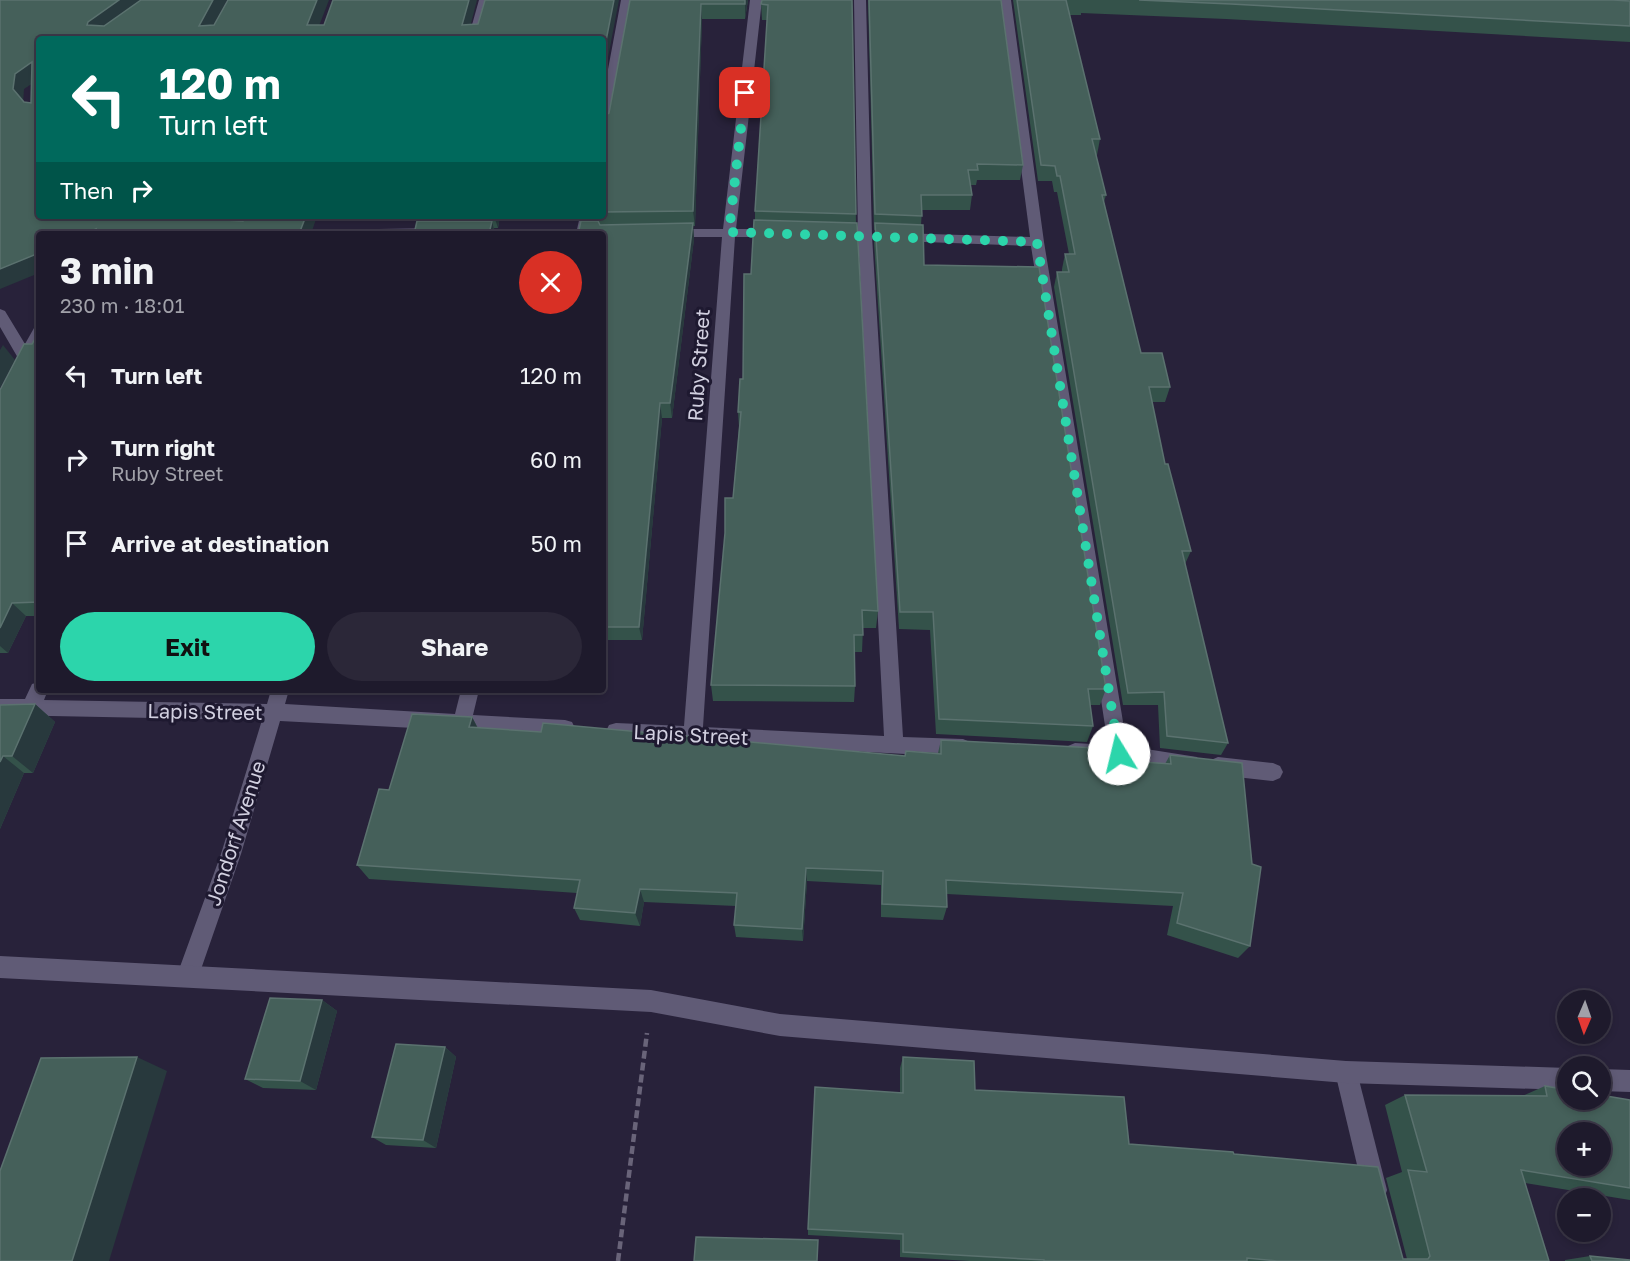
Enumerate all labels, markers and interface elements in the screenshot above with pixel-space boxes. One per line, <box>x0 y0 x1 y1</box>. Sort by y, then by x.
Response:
text: 120 m <box>159 58 281 108</box>
icon: left <box>60 60 138 138</box>
pin <box>719 67 770 118</box>
icon: arrive <box>728 76 761 109</box>
text: Turn left <box>159 109 268 141</box>
icon: right <box>125 174 158 207</box>
text: Then <box>60 177 113 204</box>
text: 3 min <box>60 249 154 292</box>
button: close <box>519 251 582 314</box>
text: 230 m · 18:01 <box>60 293 184 317</box>
street label: Ruby Street <box>682 308 714 422</box>
icon: left <box>60 359 93 392</box>
text: Turn left <box>111 362 202 389</box>
text: 120 m <box>520 362 582 389</box>
text: Turn right <box>111 434 215 461</box>
icon: right <box>60 443 93 476</box>
text: 60 m <box>530 446 582 473</box>
text: Ruby Street <box>111 461 224 485</box>
icon: arrive <box>60 527 93 560</box>
text: Arrive at destination <box>111 530 329 557</box>
text: 50 m <box>531 530 582 557</box>
button: Exit <box>60 612 315 681</box>
button: Share <box>327 612 582 681</box>
street label: Lapis Street <box>147 698 263 724</box>
street label: Lapis Street <box>633 719 749 749</box>
position arrow <box>1087 722 1151 786</box>
street label: Jondorf Avenue <box>200 758 270 908</box>
north arrow <box>1557 990 1611 1044</box>
map controls <box>1557 990 1611 1242</box>
button: search <box>1557 1056 1611 1110</box>
button: + <box>1557 1122 1611 1176</box>
button: − <box>1557 1188 1611 1242</box>

